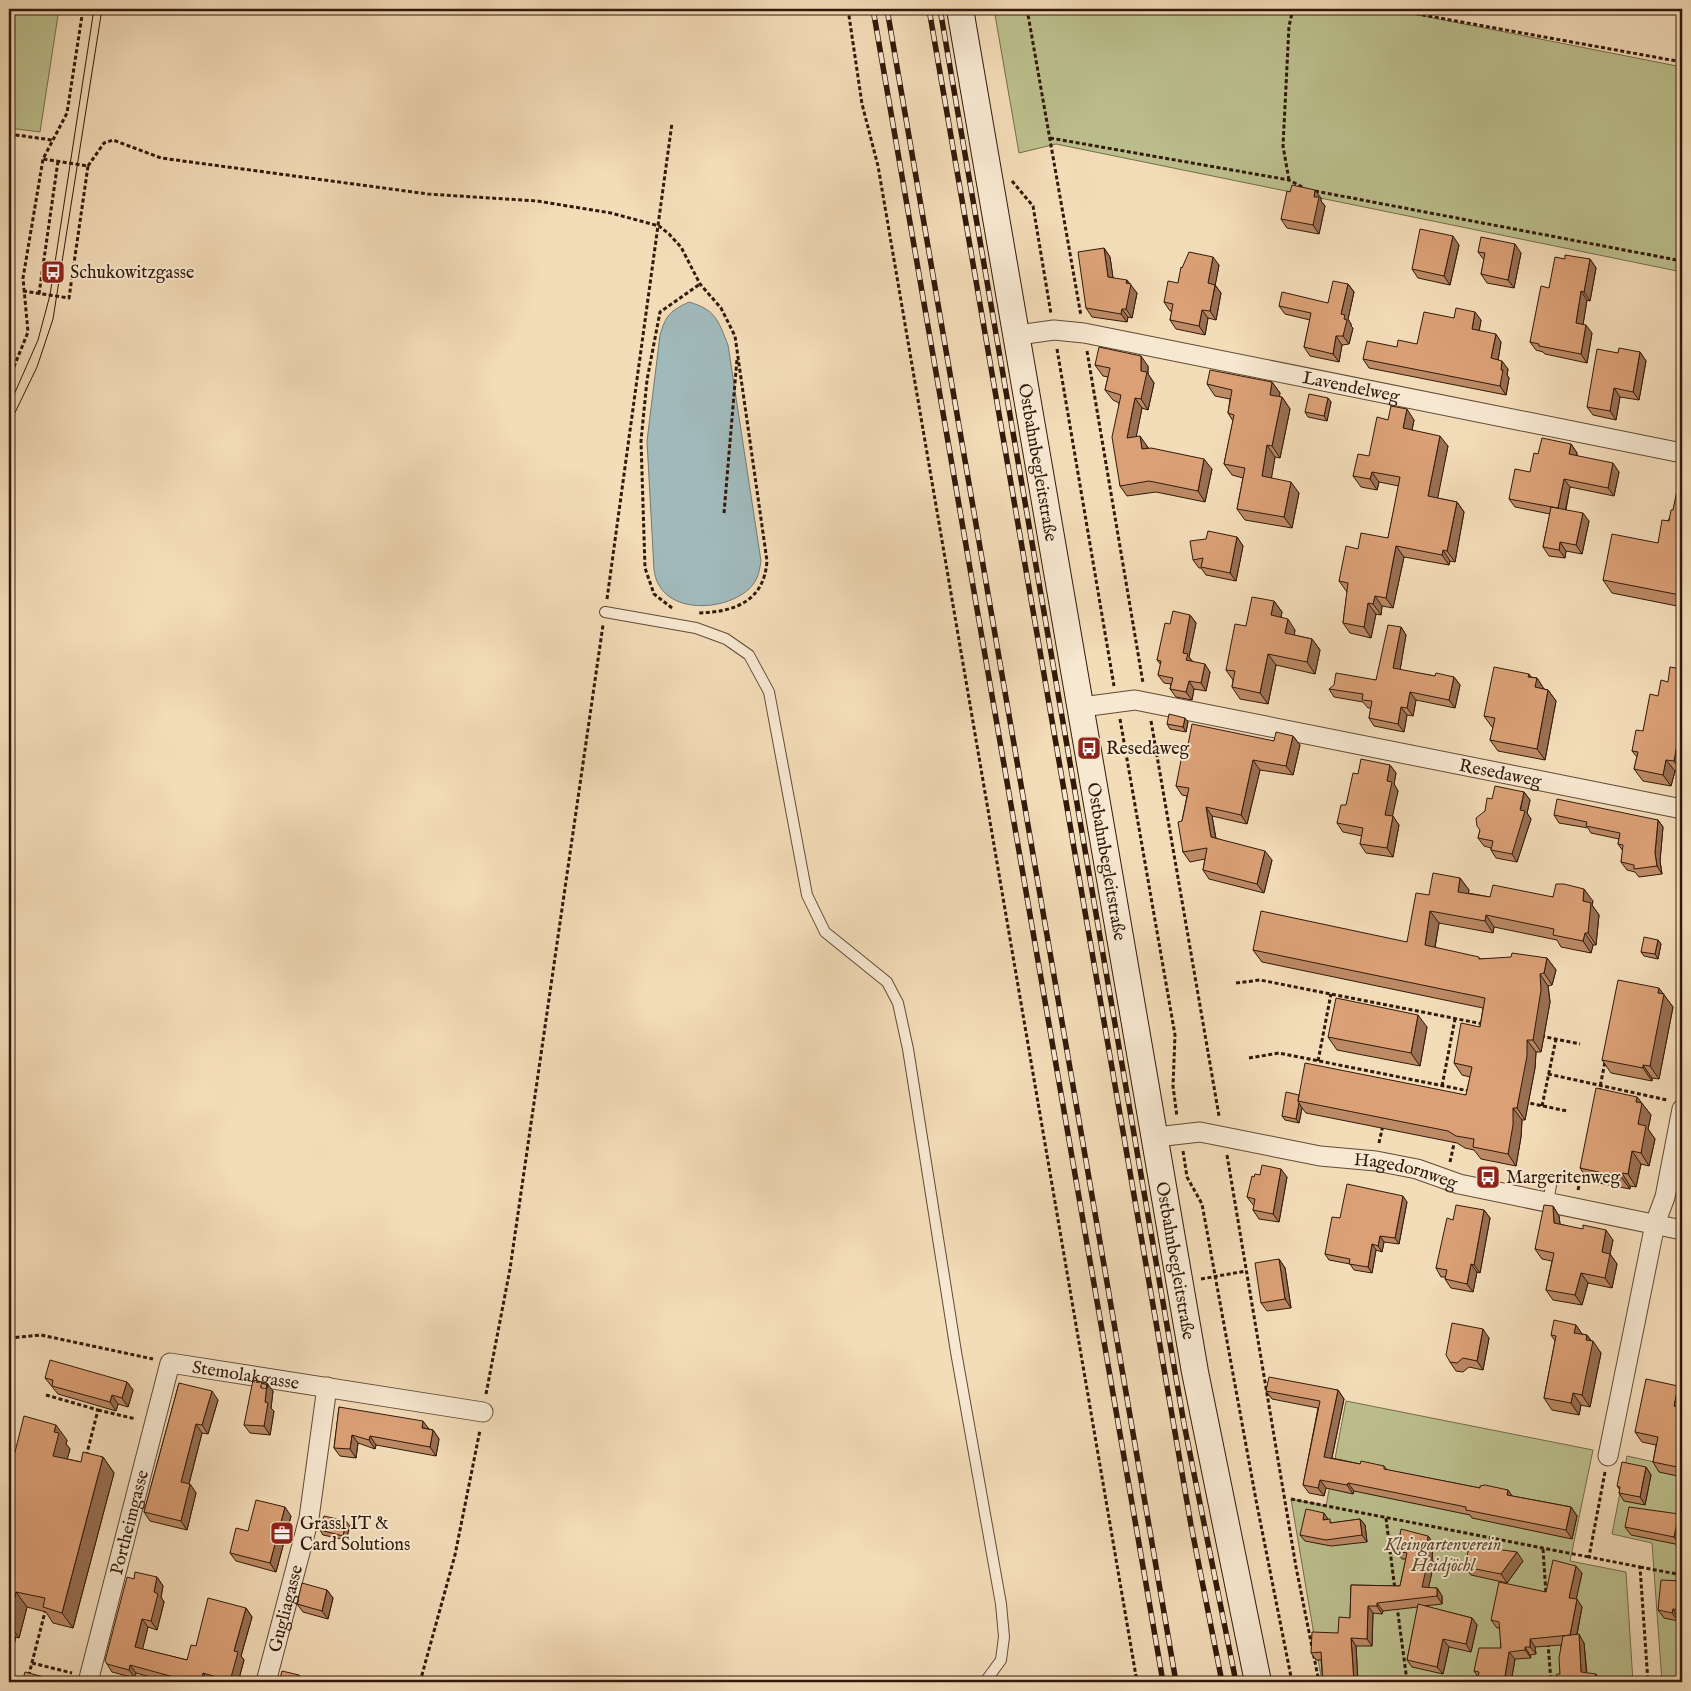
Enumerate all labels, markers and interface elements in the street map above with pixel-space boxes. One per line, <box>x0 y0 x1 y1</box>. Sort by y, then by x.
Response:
bus stop icon: Schukowitzgasse <box>40 259 66 285</box>
place label: Schukowitzgasse <box>70 262 194 285</box>
street label: Lavendelweg <box>1300 367 1402 409</box>
street label: Ostbahnbegleitstraße <box>1012 382 1062 543</box>
bus stop icon: Resedaweg <box>1076 735 1102 761</box>
place label: Resedaweg <box>1106 738 1190 761</box>
street label: Resedaweg <box>1457 755 1543 794</box>
street label: Ostbahnbegleitstraße <box>1081 781 1130 943</box>
street label: Hagedornweg <box>1353 1149 1461 1196</box>
bus stop icon: Margeritenweg <box>1475 1164 1501 1190</box>
place label: Margeritenweg <box>1506 1167 1621 1190</box>
street label: Ostbahnbegleitstraße <box>1149 1180 1199 1342</box>
street label: Stemolakgasse <box>190 1357 301 1396</box>
street label: Portheimgasse <box>106 1468 155 1578</box>
place label: Grassl IT & Card Solutions <box>300 1513 410 1557</box>
office icon: Grassl IT & Card Solutions <box>269 1520 295 1546</box>
park label: Kleingartenverein Heidjöchl <box>1384 1534 1501 1578</box>
street label: Gugliagasse <box>264 1563 309 1655</box>

